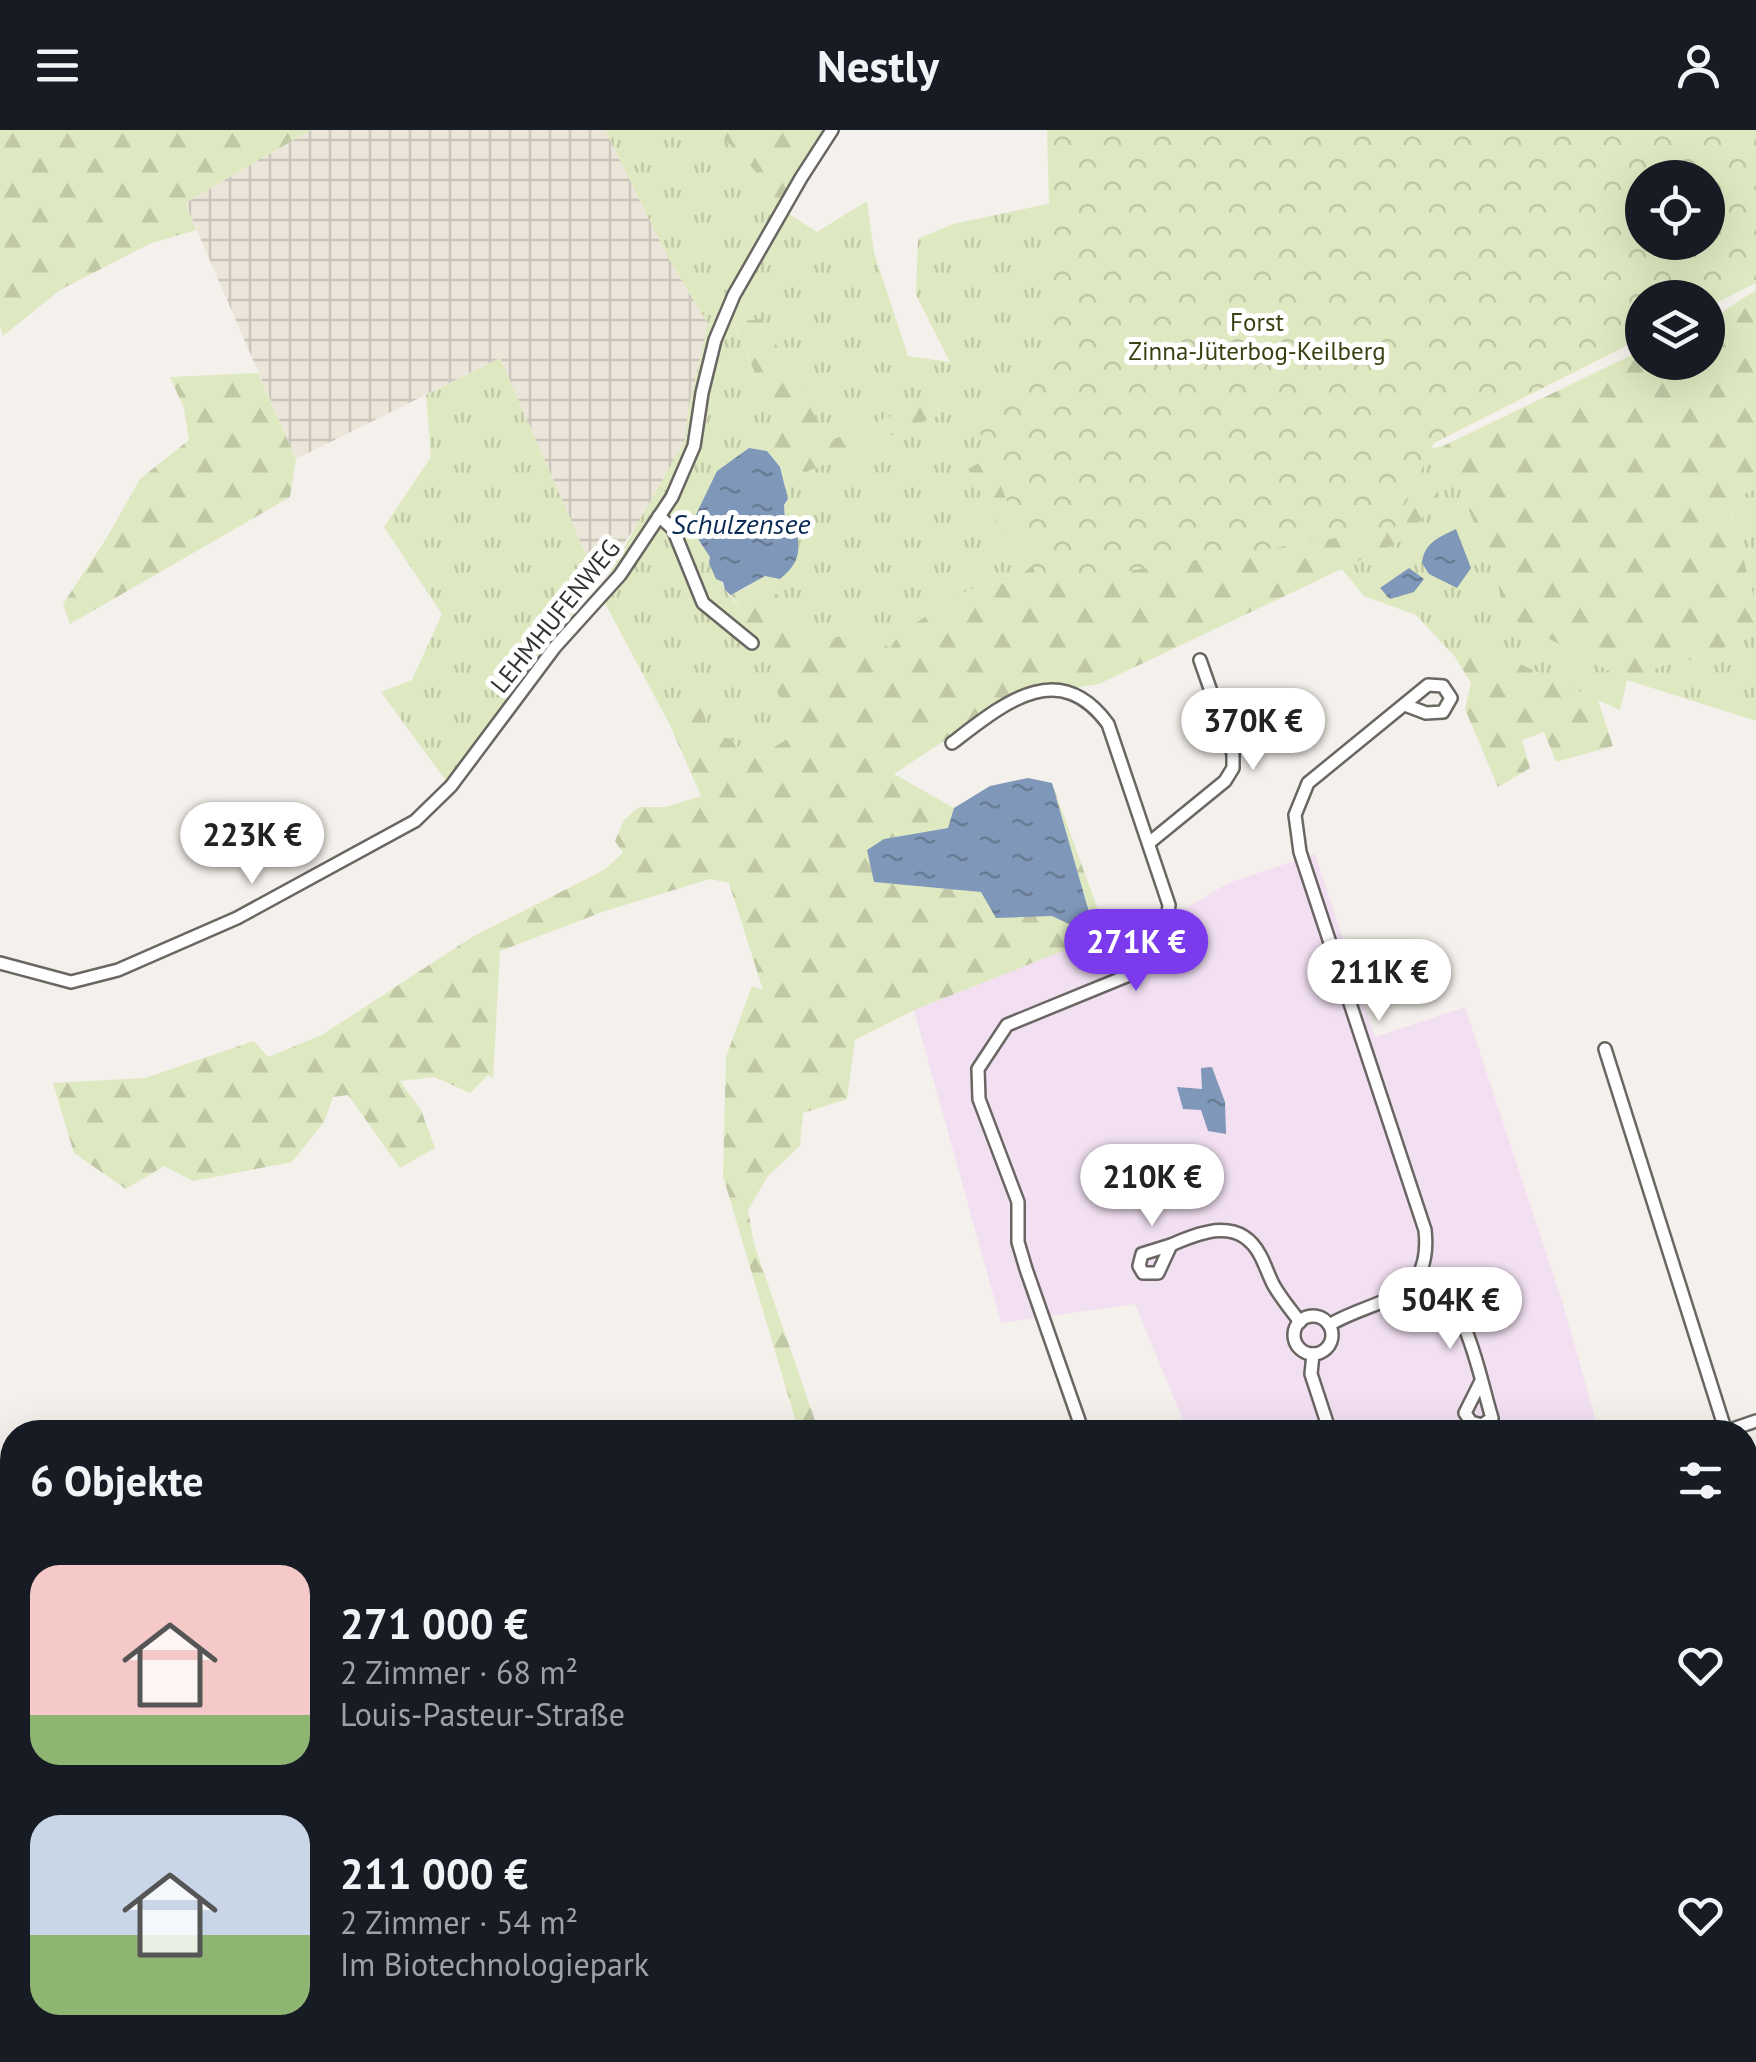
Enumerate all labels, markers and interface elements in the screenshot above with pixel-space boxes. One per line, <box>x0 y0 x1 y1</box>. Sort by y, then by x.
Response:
text: Nestly <box>817 36 939 94</box>
icon: menu <box>30 38 85 93</box>
icon: person <box>1671 38 1726 93</box>
map controls <box>1625 160 1725 380</box>
button: locate <box>1625 160 1725 260</box>
button: layers <box>1625 280 1725 380</box>
park label: Forst Zinna-Jüterbog-Keilberg <box>1128 306 1386 367</box>
water label: Schulzensee <box>672 505 810 542</box>
street label: LEHMHUFENWEG <box>483 533 627 699</box>
pin: 370K € <box>1172 688 1334 773</box>
text: 370K € <box>1203 699 1303 741</box>
pin: 223K € <box>171 802 333 887</box>
text: 223K € <box>202 813 302 855</box>
pin: 271K € <box>1055 909 1217 994</box>
text: 271K € <box>1086 920 1186 962</box>
pin: 211K € <box>1298 939 1460 1024</box>
text: 211K € <box>1329 950 1429 992</box>
pin: 210K € <box>1071 1144 1233 1229</box>
text: 210K € <box>1102 1155 1202 1197</box>
pin: 504K € <box>1369 1267 1531 1352</box>
text: 504K € <box>1400 1278 1500 1320</box>
text: 6 Objekte <box>30 1453 204 1508</box>
icon: filters <box>1673 1453 1728 1508</box>
text: 271 000 € <box>340 1596 528 1651</box>
icon: home <box>110 1605 230 1725</box>
icon: heart <box>1673 1638 1728 1693</box>
text: 2 Zimmer · 68 m² <box>340 1651 578 1693</box>
text: Louis-Pasteur-Straße <box>340 1693 625 1735</box>
text: 211 000 € <box>340 1846 528 1901</box>
icon: home <box>110 1855 230 1975</box>
icon: heart <box>1673 1888 1728 1943</box>
text: 2 Zimmer · 54 m² <box>340 1901 578 1943</box>
text: Im Biotechnologiepark <box>340 1943 649 1985</box>

